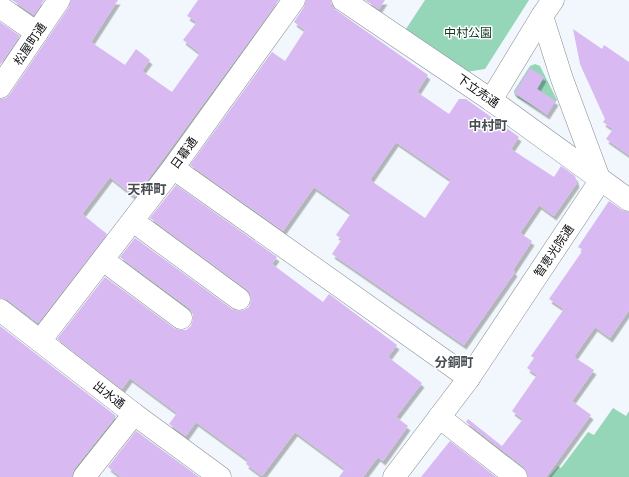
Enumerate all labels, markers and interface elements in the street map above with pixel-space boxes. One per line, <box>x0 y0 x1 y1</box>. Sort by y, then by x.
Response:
street label: 松屋町通 <box>10 20 49 68</box>
park label: 中村公園 <box>444 25 492 40</box>
street label: 下立売通 <box>454 71 502 111</box>
district label: 中村町 <box>468 117 508 134</box>
street label: 日暮通 <box>167 134 200 172</box>
district label: 天秤町 <box>127 181 167 198</box>
street label: 智恵光院通 <box>531 222 577 280</box>
district label: 分銅町 <box>434 354 474 371</box>
street label: 出水通 <box>91 378 128 412</box>

